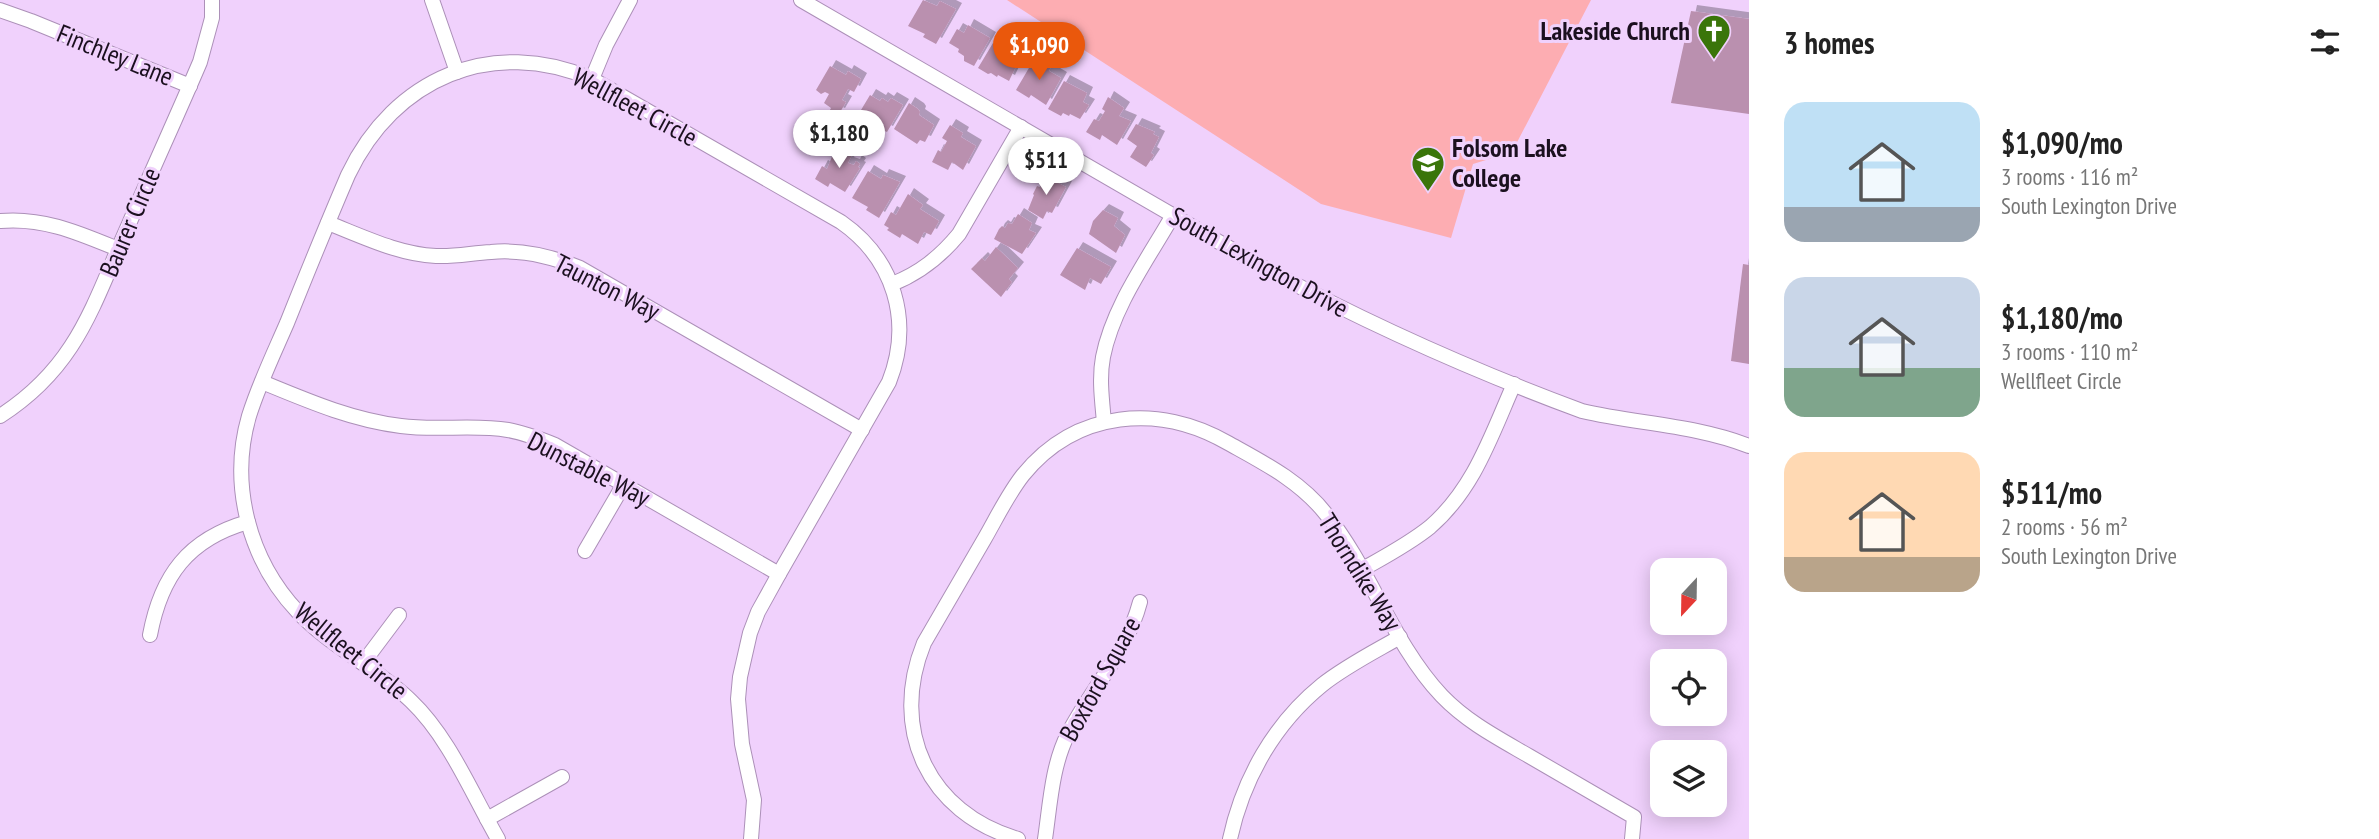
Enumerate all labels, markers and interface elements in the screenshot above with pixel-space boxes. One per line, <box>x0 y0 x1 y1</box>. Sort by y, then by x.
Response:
church icon: Lakeside Church <box>1695 12 1733 61</box>
place label: Lakeside Church <box>1540 14 1690 47</box>
street label: Finchley Lane <box>52 16 178 93</box>
pin: $1,090 <box>982 22 1096 82</box>
text: 3 homes <box>1784 23 1875 62</box>
icon: filters <box>2306 23 2344 61</box>
text: $1,090 <box>1009 30 1069 59</box>
street label: Wellfleet Circle <box>567 60 703 153</box>
pin: $1,180 <box>782 110 896 170</box>
text: $1,180 <box>809 118 869 147</box>
text: $1,090/mo <box>2001 123 2123 162</box>
icon: home <box>1840 130 1924 214</box>
place label: Folsom Lake College <box>1452 131 1567 194</box>
pin: $511 <box>1005 138 1087 197</box>
school or university icon: Folsom Lake College <box>1409 144 1447 193</box>
text: $511 <box>1024 145 1068 174</box>
street label: Baurer Circle <box>92 162 167 281</box>
text: 3 rooms · 116 m² <box>2001 162 2138 191</box>
text: South Lexington Drive <box>2001 191 2177 220</box>
street label: South Lexington Drive <box>1164 199 1354 324</box>
street label: Taunton Way <box>549 246 666 327</box>
text: $1,180/mo <box>2001 298 2123 337</box>
icon: home <box>1840 305 1924 389</box>
text: 3 rooms · 110 m² <box>2001 337 2138 366</box>
text: Wellfleet Circle <box>2001 366 2122 395</box>
street label: Dunstable Way <box>523 424 656 513</box>
text: $511/mo <box>2001 473 2102 512</box>
icon: home <box>1840 480 1924 564</box>
street label: Thorndike Way <box>1311 507 1410 637</box>
text: 2 rooms · 56 m² <box>2001 512 2128 541</box>
text: South Lexington Drive <box>2001 541 2177 570</box>
north arrow <box>1650 558 1727 635</box>
map controls <box>1650 558 1727 817</box>
street label: Wellfleet Circle <box>288 595 415 706</box>
street label: Boxford Square <box>1052 611 1147 747</box>
button: locate <box>1650 649 1727 726</box>
button: layers <box>1650 740 1727 817</box>

